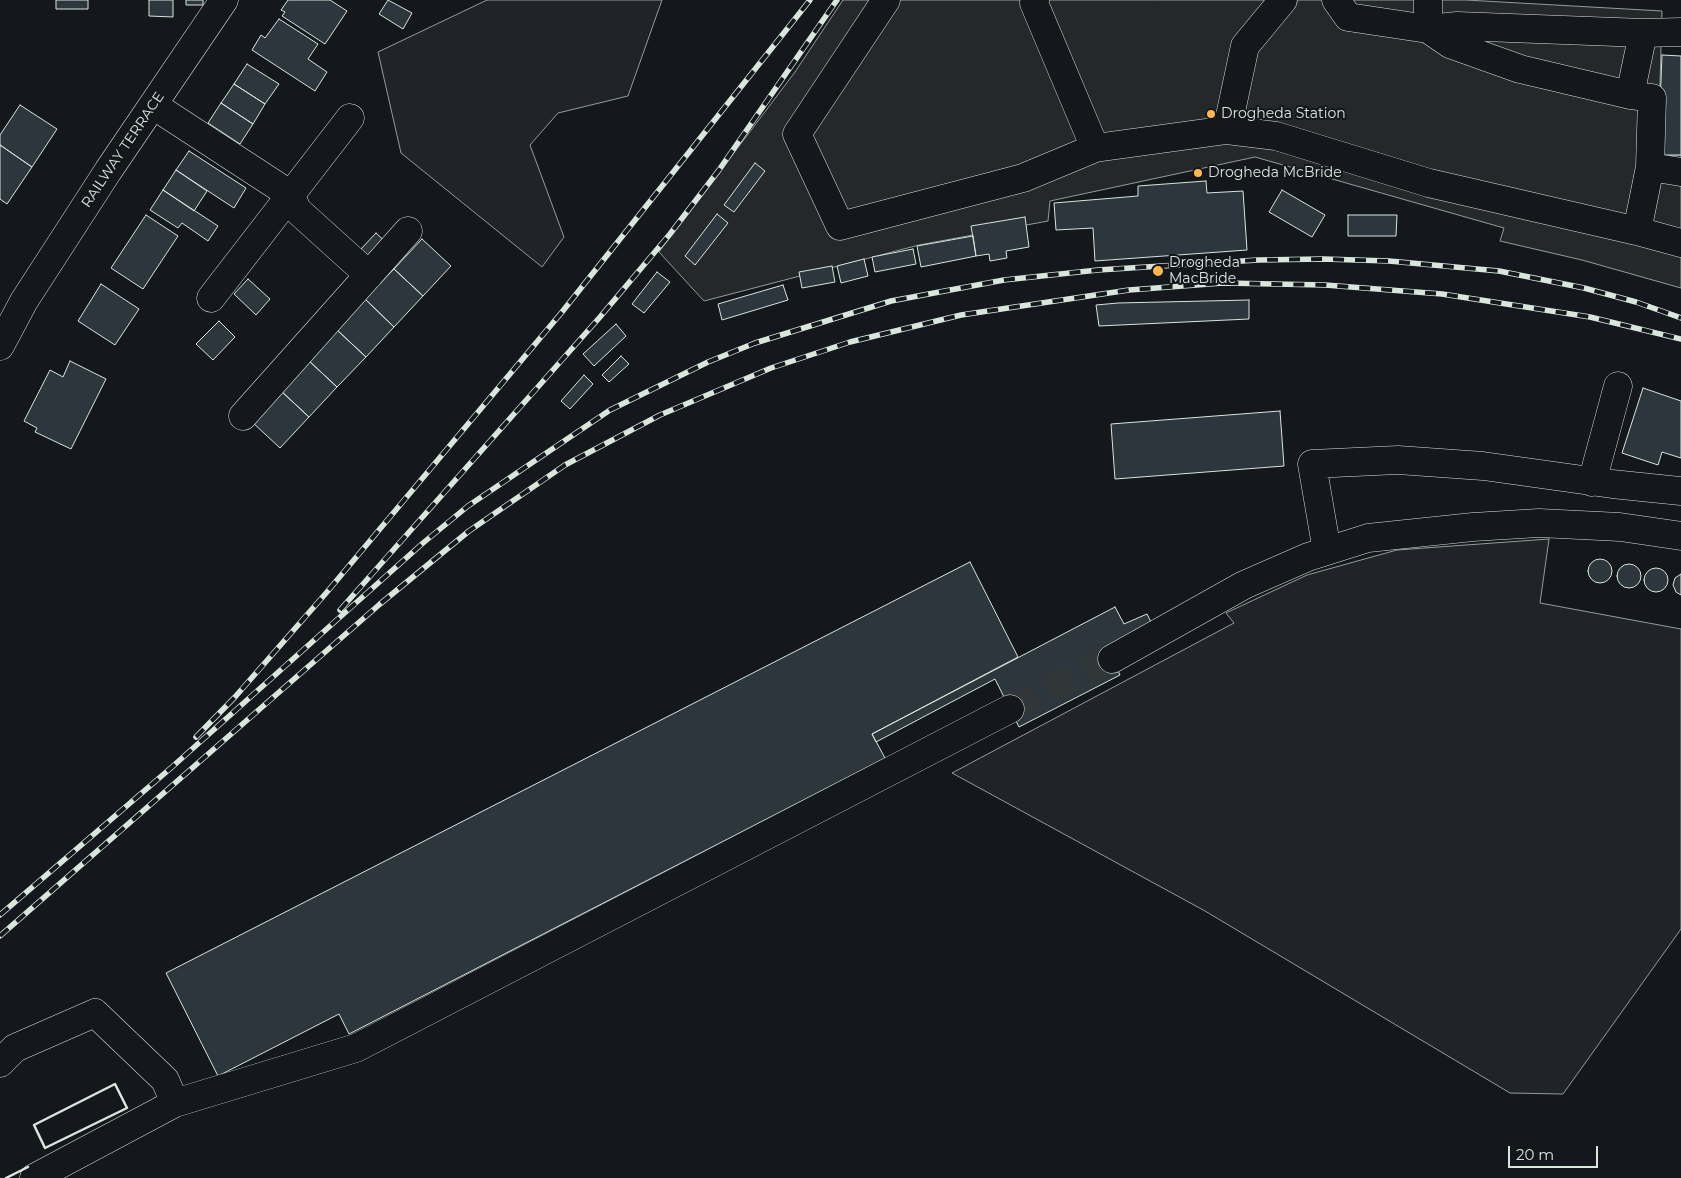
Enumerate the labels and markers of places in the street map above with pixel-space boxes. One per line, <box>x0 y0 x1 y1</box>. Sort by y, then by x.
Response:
place label: Drogheda Station <box>1221 106 1346 122</box>
marker: Drogheda Station <box>1205 108 1217 120</box>
place label: Drogheda McBride <box>1208 165 1342 181</box>
marker: Drogheda McBride <box>1192 167 1204 179</box>
place label: Drogheda MacBride <box>1169 255 1240 288</box>
marker: Drogheda MacBride <box>1151 264 1165 278</box>

